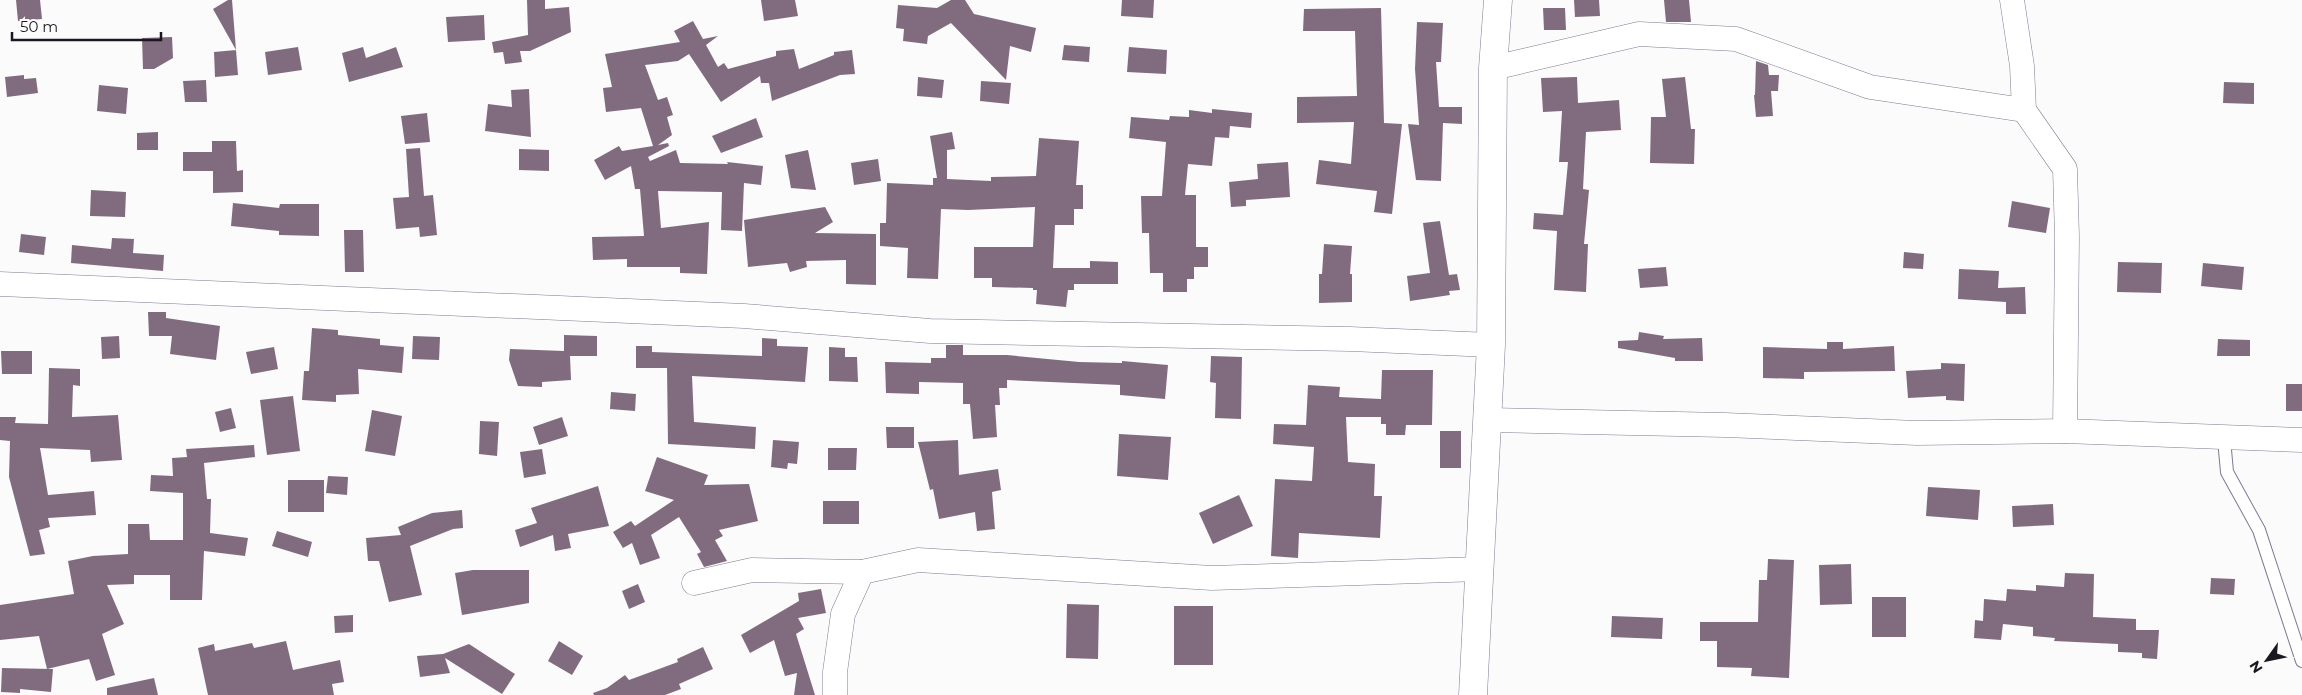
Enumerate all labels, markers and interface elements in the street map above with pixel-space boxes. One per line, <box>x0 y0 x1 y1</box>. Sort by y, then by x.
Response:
scale bar <box>12 10 161 42</box>
text: 50 m <box>20 17 58 36</box>
north arrow <box>2242 635 2292 685</box>
text: N <box>2245 657 2267 677</box>

